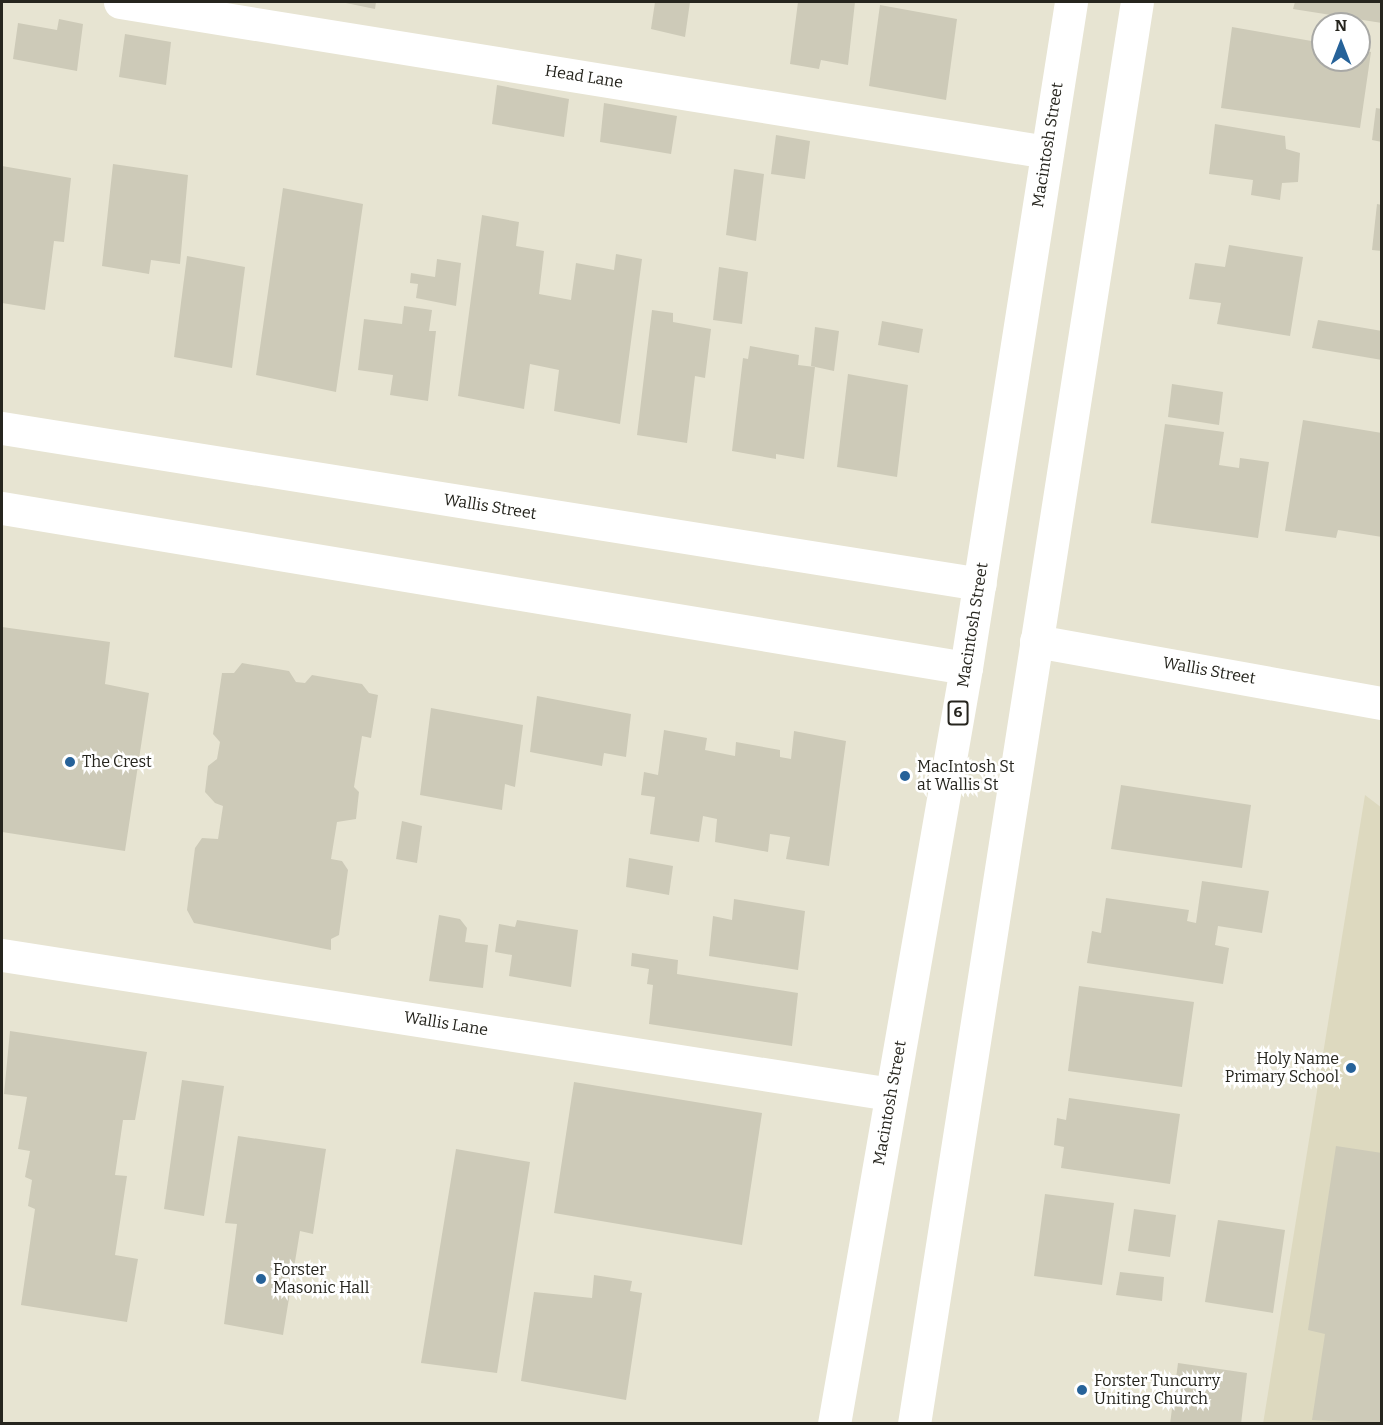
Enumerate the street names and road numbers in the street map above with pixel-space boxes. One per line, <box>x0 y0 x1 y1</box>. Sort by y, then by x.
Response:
street label: Head Lane <box>544 61 624 93</box>
street label: Macintosh Street <box>1029 81 1067 209</box>
street label: Wallis Street <box>442 490 538 524</box>
street label: Macintosh Street <box>954 561 992 689</box>
street label: Wallis Street <box>1161 653 1257 689</box>
road number: 6 <box>948 701 968 725</box>
street label: Wallis Lane <box>403 1008 489 1040</box>
street label: Macintosh Street <box>870 1039 910 1167</box>

